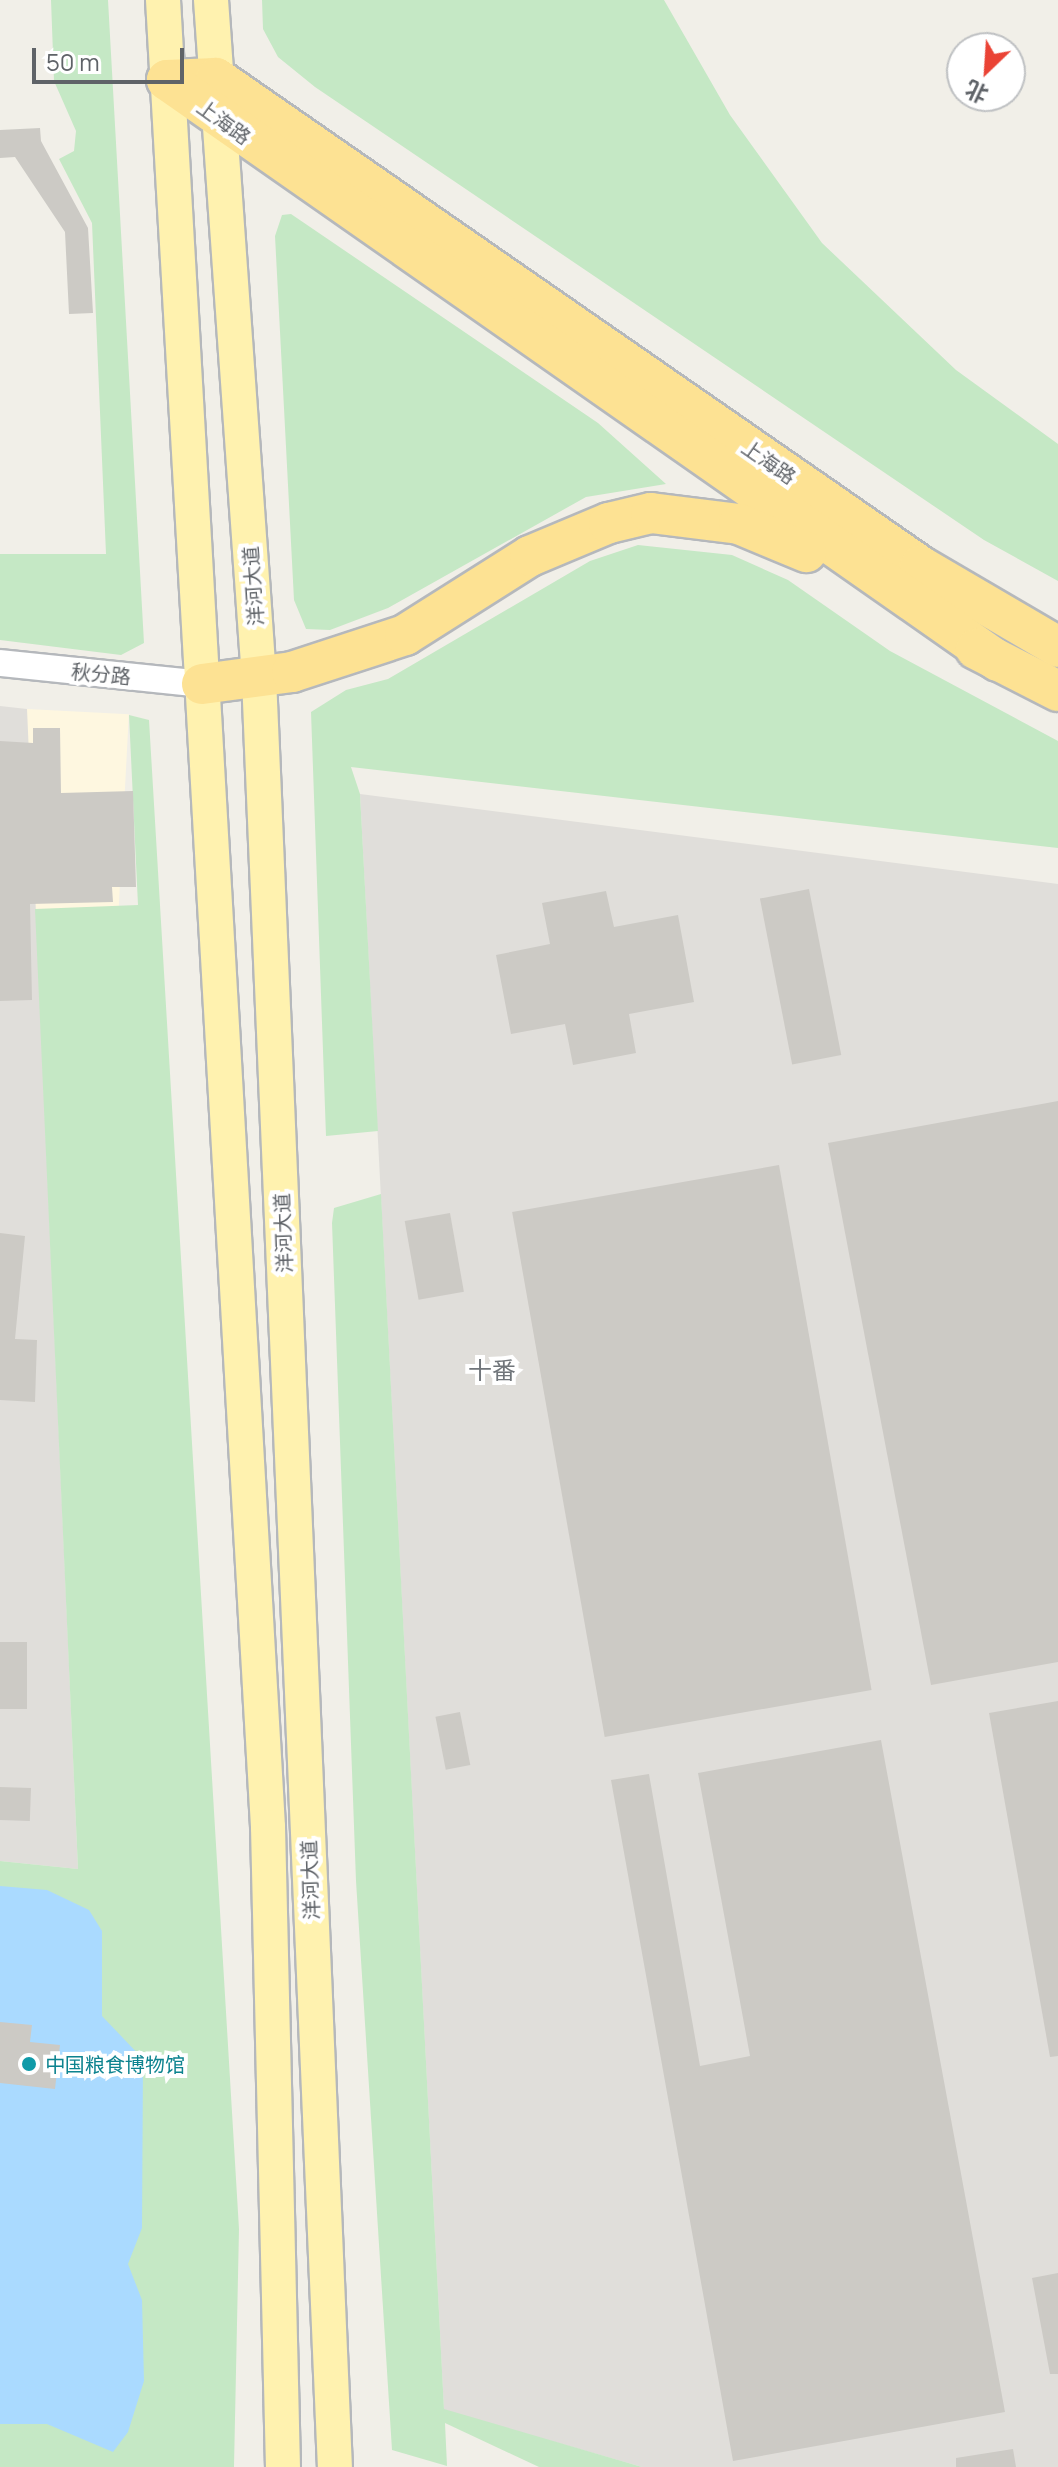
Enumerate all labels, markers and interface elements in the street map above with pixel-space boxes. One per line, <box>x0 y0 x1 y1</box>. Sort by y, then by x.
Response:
scale bar <box>36 32 188 82</box>
north arrow <box>946 32 1026 112</box>
text: 50 m <box>46 45 100 78</box>
text: 北 <box>960 74 993 110</box>
street label: 上海路 <box>193 95 255 149</box>
street label: 上海路 <box>738 435 800 489</box>
street label: 洋河大道 <box>238 545 268 627</box>
street label: 秋分路 <box>70 659 132 689</box>
street label: 洋河大道 <box>270 1193 296 1273</box>
district label: 十番 <box>468 1356 516 1384</box>
street label: 洋河大道 <box>297 1840 323 1920</box>
place label: 中国粮食博物馆 <box>45 2052 185 2076</box>
marker: 中国粮食博物馆 <box>20 2055 38 2073</box>

